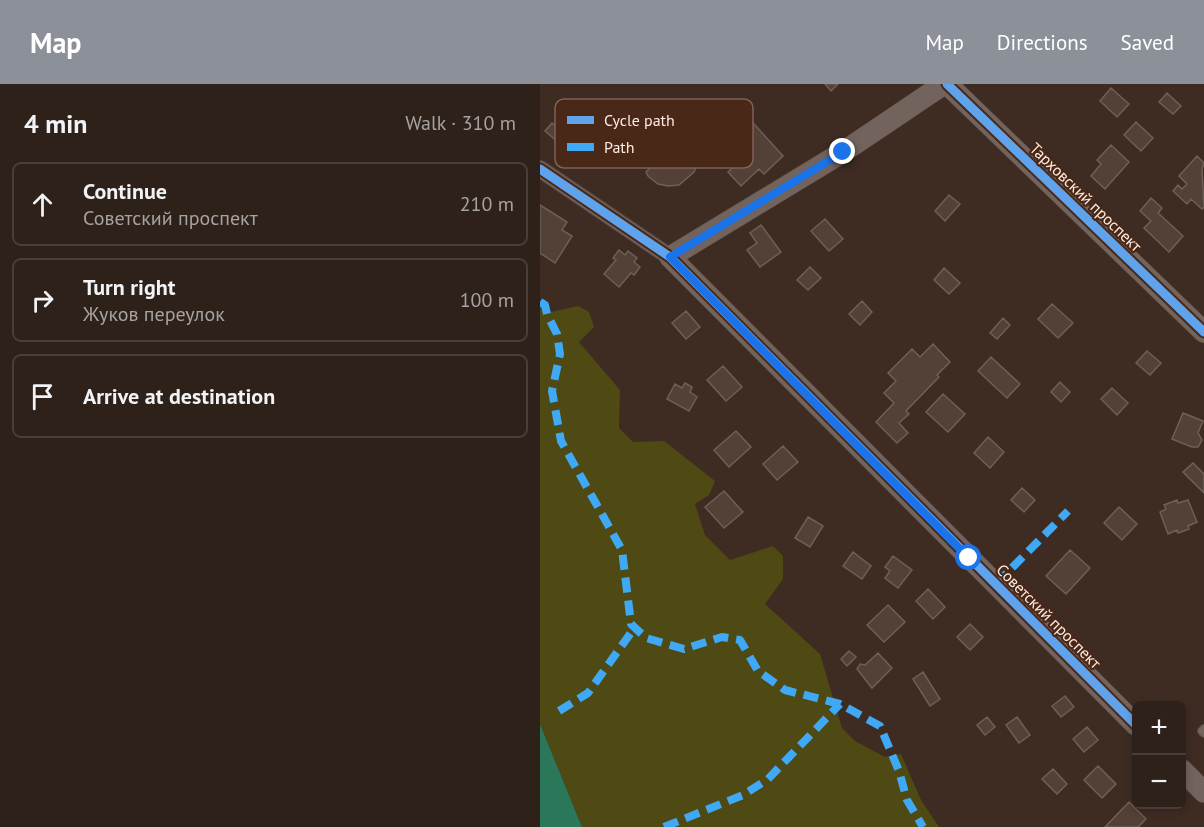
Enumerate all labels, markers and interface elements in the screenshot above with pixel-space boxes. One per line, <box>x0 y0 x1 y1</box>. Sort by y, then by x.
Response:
text: Map <box>30 24 81 61</box>
text: Map <box>925 29 964 56</box>
text: Directions <box>997 29 1088 56</box>
text: Saved <box>1121 29 1174 56</box>
legend <box>555 99 753 168</box>
text: 4 min <box>24 107 87 140</box>
text: Walk · 310 m <box>405 110 516 136</box>
text: Cycle path <box>604 110 675 130</box>
text: Path <box>604 137 635 157</box>
route end <box>829 138 855 164</box>
street label: Тарховский проспект <box>1026 138 1147 256</box>
text: Continue <box>83 177 167 205</box>
icon: ahead <box>26 188 59 221</box>
text: 210 m <box>460 191 514 217</box>
text: Советский проспект <box>83 205 258 231</box>
text: Turn right <box>83 273 175 301</box>
icon: right <box>26 284 59 317</box>
text: 100 m <box>460 287 514 313</box>
text: Жуков переулок <box>83 301 225 327</box>
icon: arrive <box>26 380 59 413</box>
text: Arrive at destination <box>83 382 275 410</box>
route start <box>955 544 981 570</box>
street label: Советский проспект <box>993 560 1106 673</box>
map controls <box>1132 701 1186 809</box>
button: + <box>1132 701 1186 755</box>
button: − <box>1132 755 1186 809</box>

